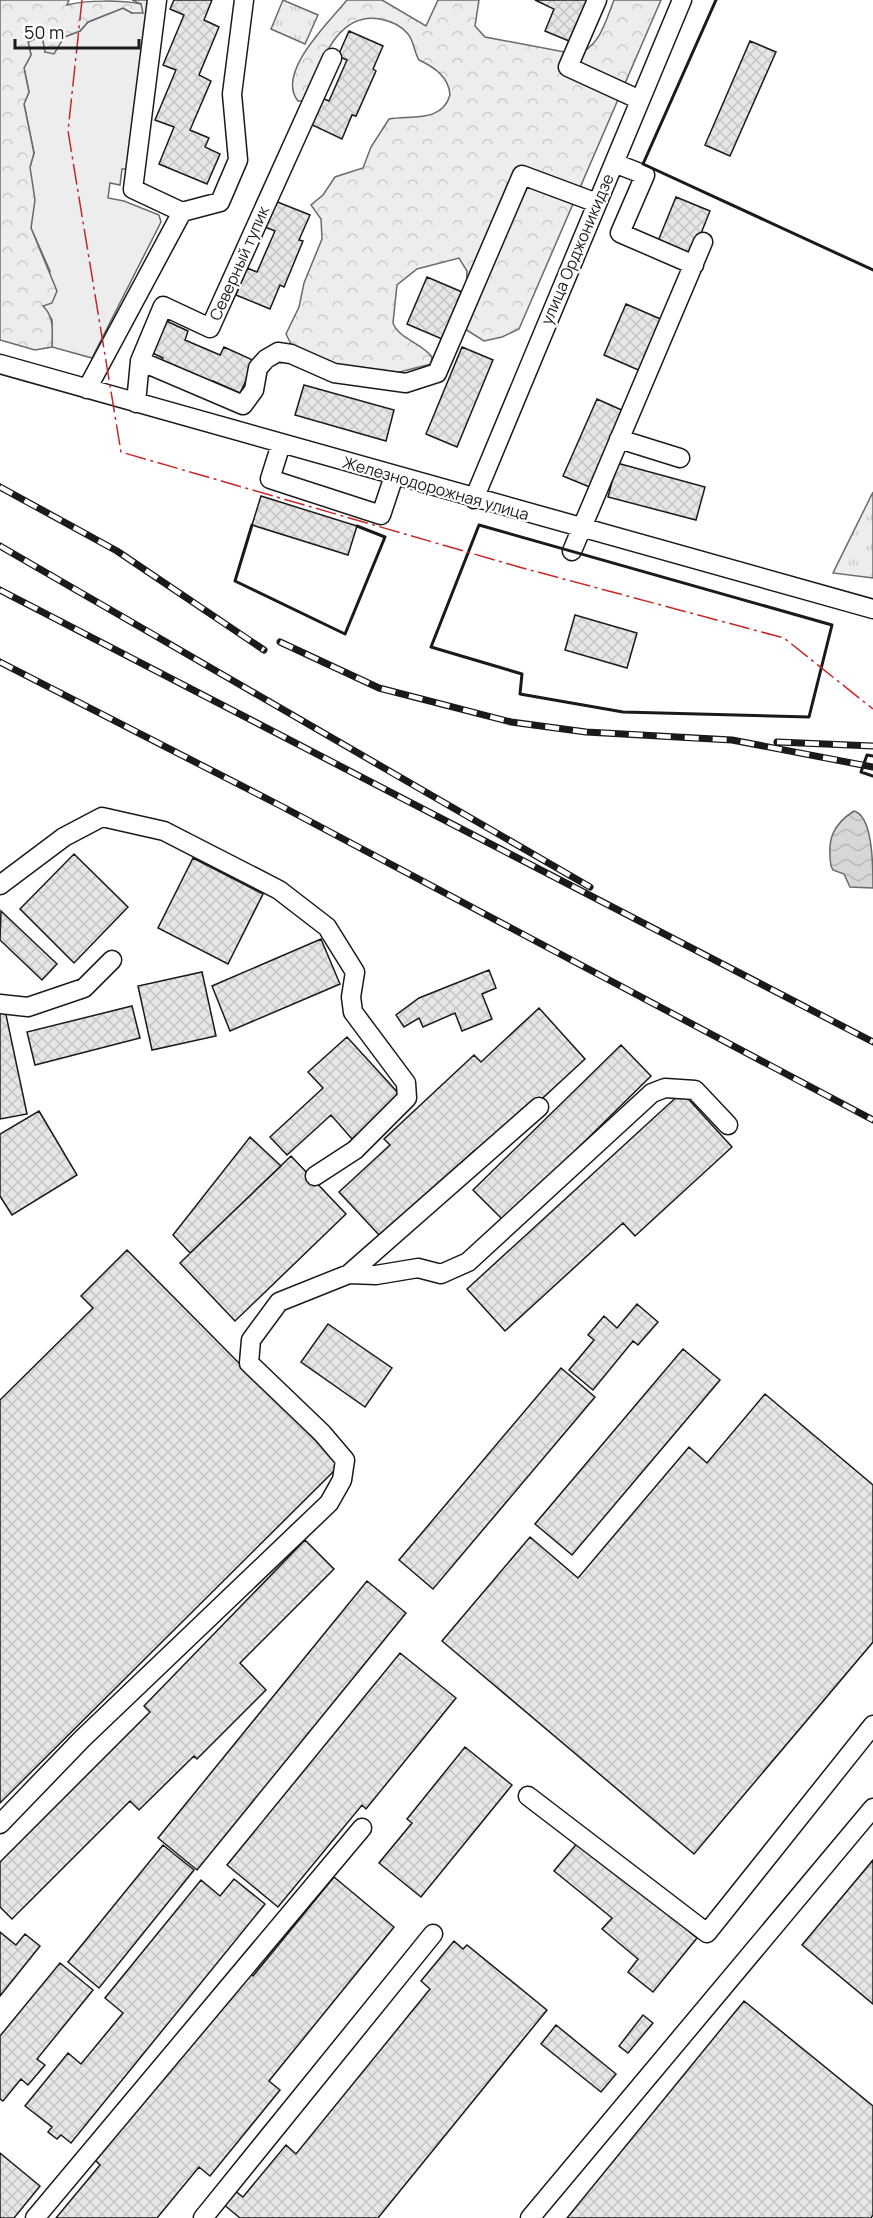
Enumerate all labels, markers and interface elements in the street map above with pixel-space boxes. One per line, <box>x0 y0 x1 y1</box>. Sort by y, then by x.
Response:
scale bar <box>15 12 140 50</box>
text: 50 m <box>24 20 64 44</box>
street label: улица Орджоникидзе <box>535 170 619 328</box>
street label: Северный тупик <box>204 201 275 324</box>
street label: Железнодорожная улица <box>340 451 532 525</box>

